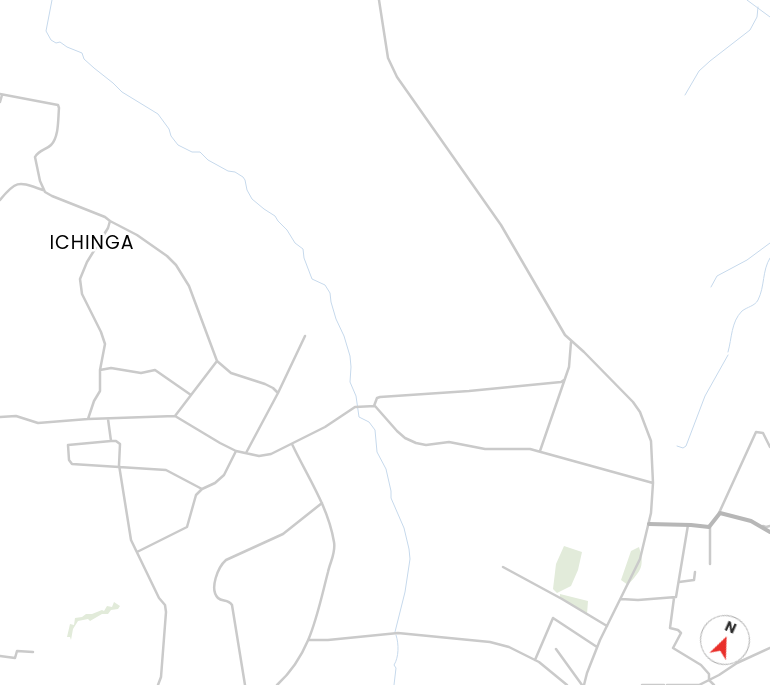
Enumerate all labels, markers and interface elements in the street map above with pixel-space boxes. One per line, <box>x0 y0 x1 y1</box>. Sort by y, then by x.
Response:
district label: ICHINGA <box>49 233 135 255</box>
north arrow <box>700 615 750 665</box>
text: N <box>722 616 740 638</box>

